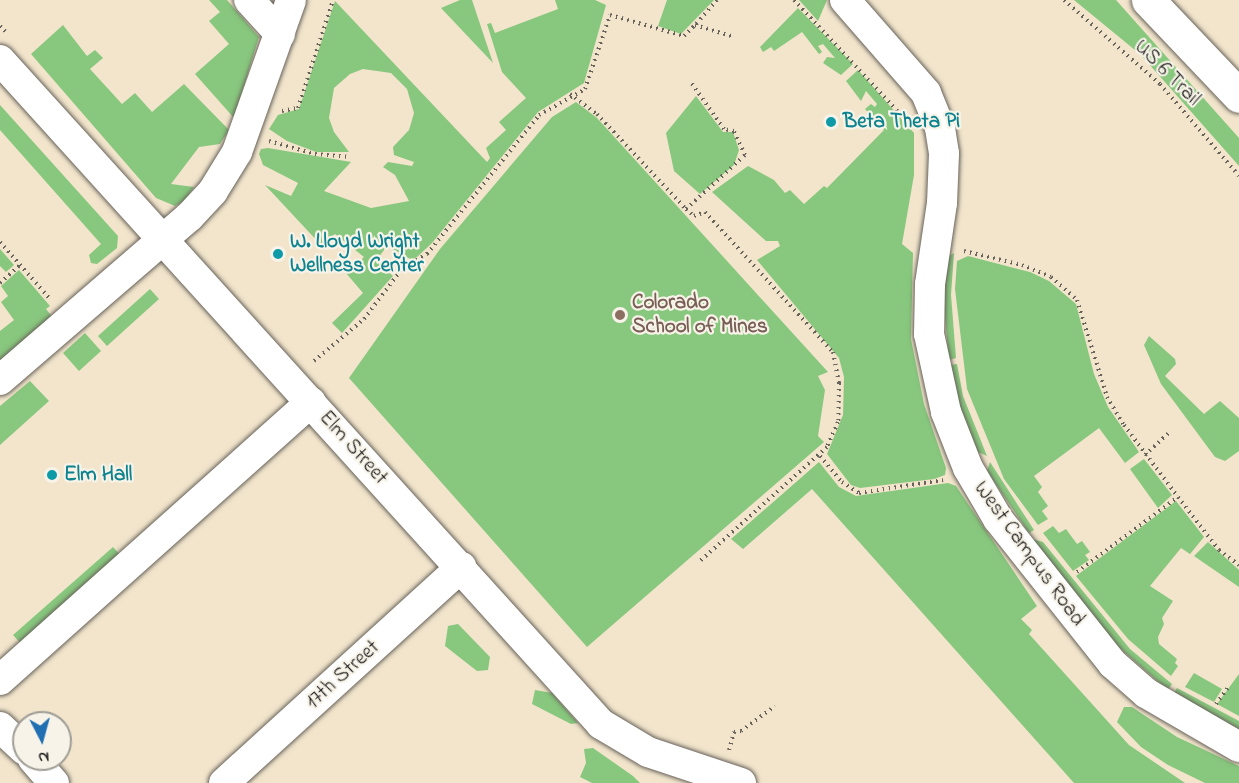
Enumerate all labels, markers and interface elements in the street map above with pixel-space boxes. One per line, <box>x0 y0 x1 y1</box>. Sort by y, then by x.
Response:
street label: US 6 Trail <box>1129 35 1205 111</box>
place label: Beta Theta Pi <box>843 109 960 135</box>
marker: Beta Theta Pi <box>824 115 838 129</box>
place label: W. Lloyd Wright Wellness Center <box>290 229 423 279</box>
marker: W. Lloyd Wright Wellness Center <box>271 247 285 261</box>
place label: Colorado School of Mines <box>632 290 768 340</box>
marker: Colorado School of Mines <box>613 308 627 322</box>
street label: Elm Street <box>313 406 393 490</box>
place label: Elm Hall <box>64 462 132 488</box>
marker: Elm Hall <box>45 468 59 482</box>
street label: West Campus Road <box>968 477 1090 631</box>
street label: 17th Street <box>301 635 385 715</box>
north arrow <box>12 711 72 771</box>
text: N <box>37 744 50 769</box>

